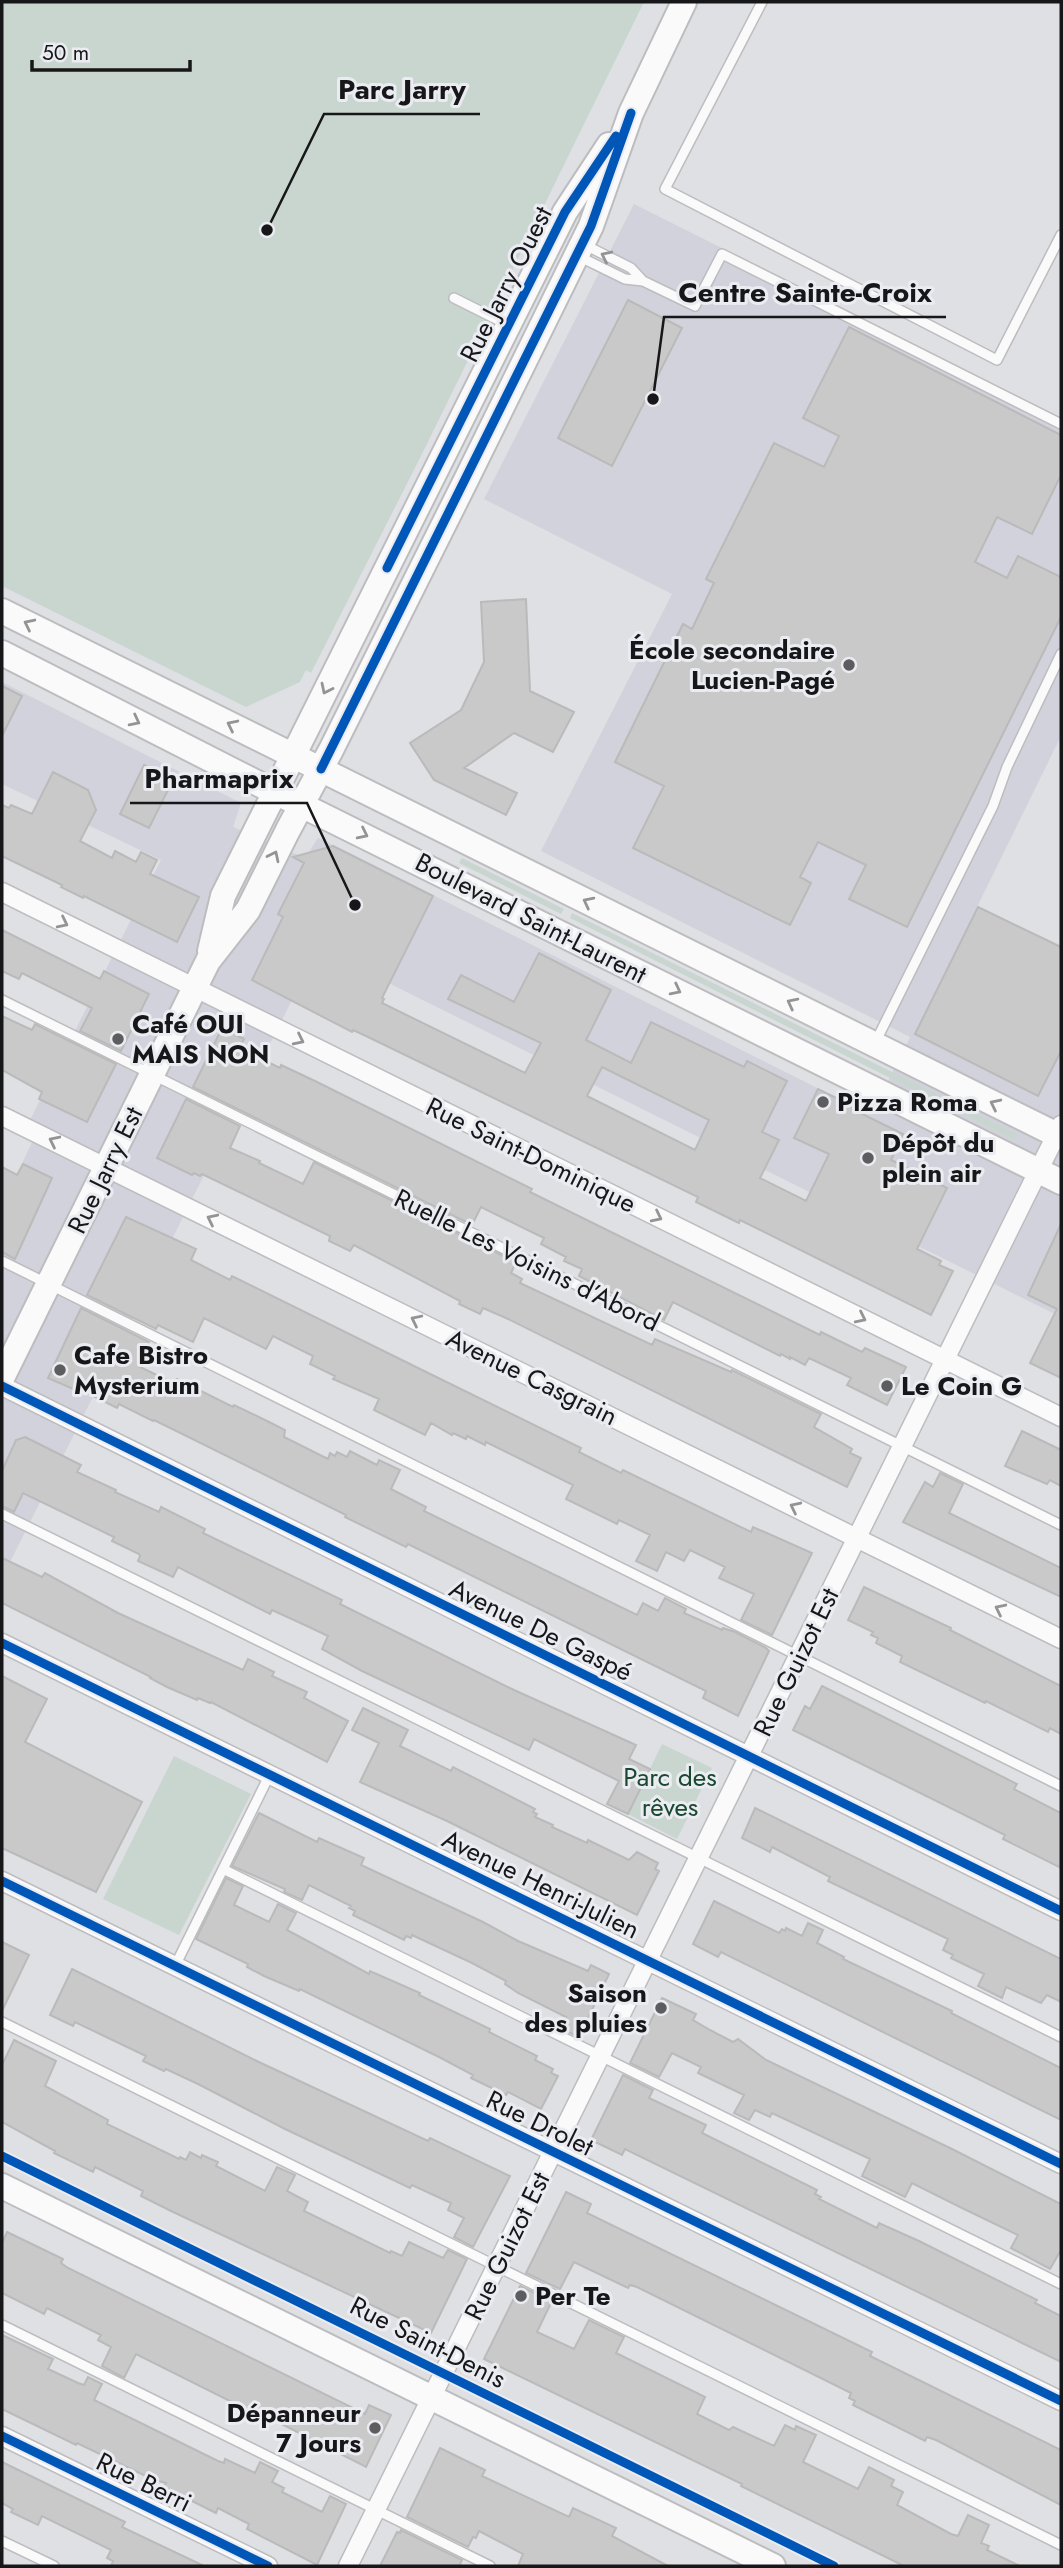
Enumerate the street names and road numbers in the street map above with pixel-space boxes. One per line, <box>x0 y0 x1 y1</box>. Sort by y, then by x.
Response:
street label: Rue Jarry Ouest <box>450 199 562 369</box>
street label: Boulevard Saint-Laurent <box>409 843 654 993</box>
street label: Rue Saint-Dominique <box>420 1088 642 1222</box>
street label: Rue Jarry Est <box>58 1099 152 1240</box>
street label: Ruelle Les Voisins d’Abord <box>388 1179 666 1341</box>
street label: Avenue Casgrain <box>440 1319 624 1435</box>
street label: Avenue De Gaspé <box>443 1569 639 1691</box>
street label: Rue Guizot Est <box>744 1581 849 1743</box>
street label: Avenue Henri-Julien <box>436 1820 646 1948</box>
street label: Rue Drolet <box>480 2081 601 2166</box>
street label: Rue Guizot Est <box>455 2165 560 2327</box>
street label: Rue Saint-Denis <box>344 2286 512 2398</box>
street label: Rue Berri <box>90 2443 198 2521</box>

